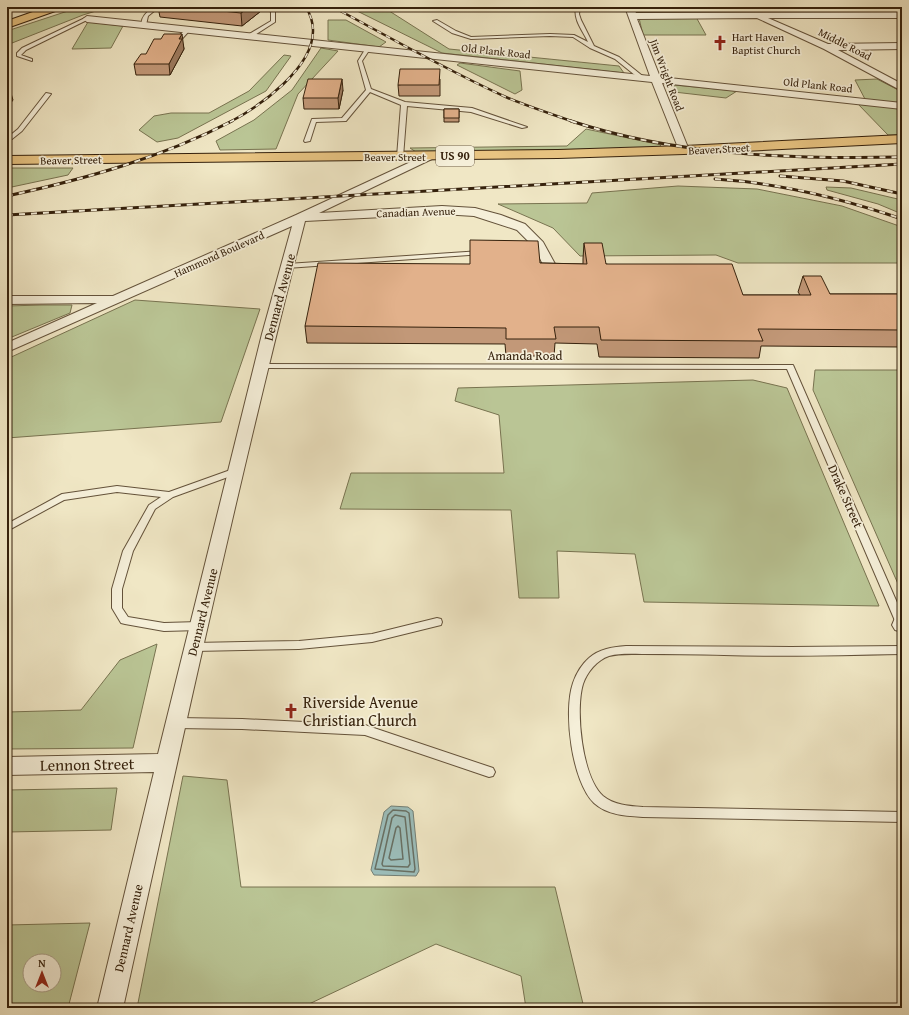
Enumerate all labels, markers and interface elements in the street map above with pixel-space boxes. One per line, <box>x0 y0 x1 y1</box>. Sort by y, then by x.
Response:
street label: Middle Road <box>816 24 874 64</box>
place label: Hart Haven Baptist Church <box>732 29 801 58</box>
church icon: Hart Haven Baptist Church <box>711 34 729 52</box>
street label: Jim Wright Road <box>645 35 688 113</box>
street label: Old Plank Road <box>461 39 532 63</box>
street label: Old Plank Road <box>783 73 854 97</box>
street label: Beaver Street <box>688 139 750 159</box>
road number: US 90 <box>436 146 474 166</box>
street label: Beaver Street <box>364 149 426 165</box>
street label: Beaver Street <box>40 151 102 169</box>
street label: Canadian Avenue <box>376 203 456 221</box>
street label: Hammond Boulevard <box>171 227 267 281</box>
street label: Dennard Avenue <box>259 251 300 343</box>
street label: Amanda Road <box>487 346 563 365</box>
street label: Drake Street <box>823 462 868 531</box>
street label: Dennard Avenue <box>182 566 223 658</box>
place label: Riverside Avenue Christian Church <box>303 690 418 732</box>
church icon: Riverside Avenue Christian Church <box>282 702 300 720</box>
street label: Lennon Street <box>40 751 135 777</box>
street label: Dennard Avenue <box>109 882 148 974</box>
north arrow <box>22 953 62 993</box>
text: N <box>38 955 46 971</box>

